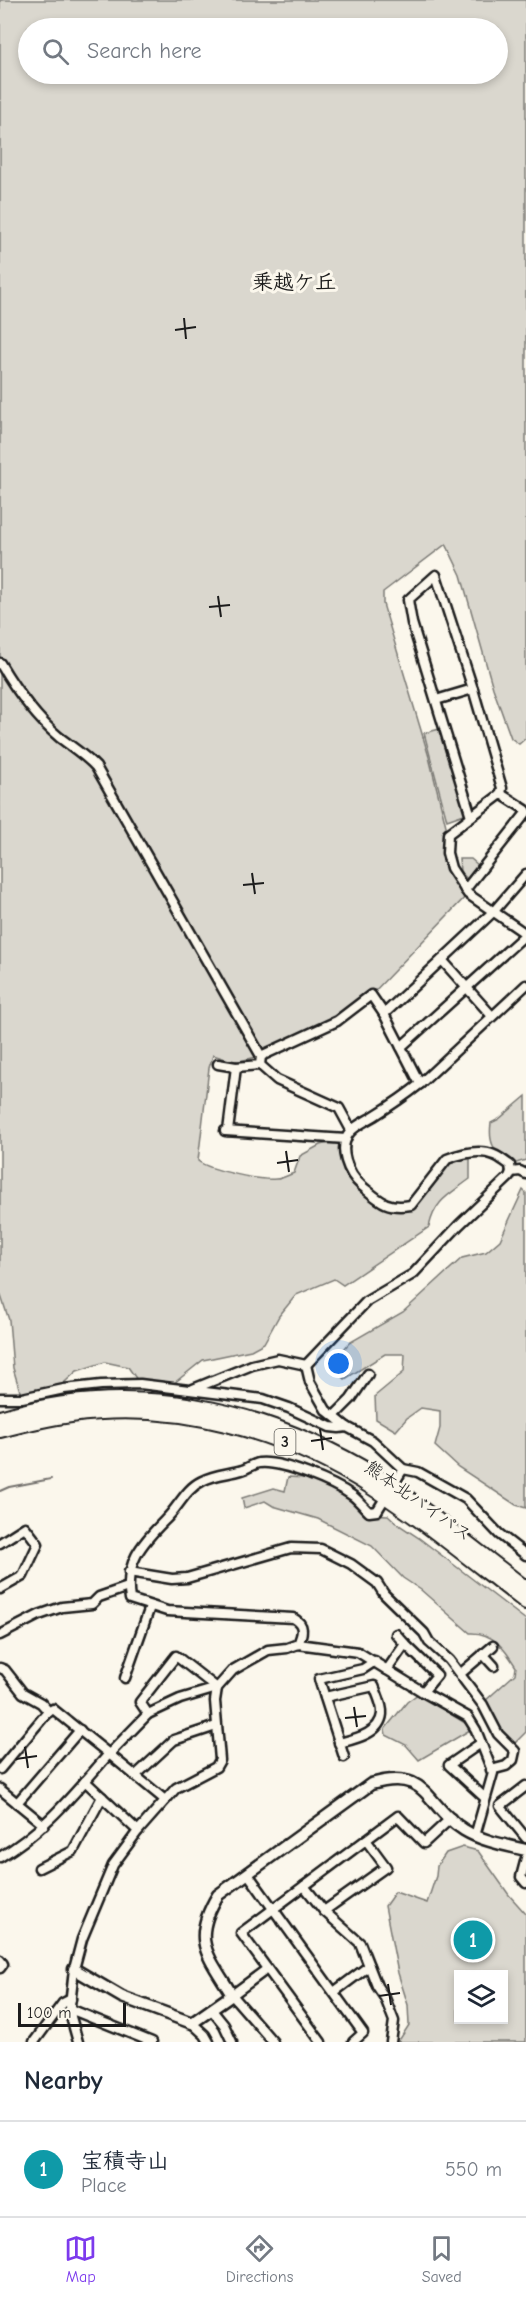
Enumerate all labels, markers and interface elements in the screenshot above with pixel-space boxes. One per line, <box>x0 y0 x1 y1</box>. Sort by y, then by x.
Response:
search box <box>18 18 508 84</box>
icon: search <box>39 35 72 68</box>
text: Search here <box>87 38 202 64</box>
district label: 乗越ケ丘 <box>252 270 336 294</box>
your location <box>324 1349 353 1378</box>
road number: 3 <box>274 1429 296 1455</box>
street label: 熊本北バイパス <box>361 1456 475 1546</box>
pin: 1 <box>454 1918 492 1962</box>
map controls <box>454 1970 508 2024</box>
button: layers <box>454 1970 508 2024</box>
scale bar <box>18 2000 126 2028</box>
text: 100 m <box>27 2004 71 2022</box>
text: Nearby <box>24 2066 103 2096</box>
text: 宝積寺山 <box>81 2148 169 2174</box>
text: 1 <box>40 2158 47 2181</box>
text: 550 m <box>445 2158 502 2181</box>
text: Place <box>81 2174 127 2197</box>
tab: Map <box>64 2232 97 2286</box>
tab: Directions <box>226 2232 293 2286</box>
tab: Saved <box>422 2232 462 2286</box>

